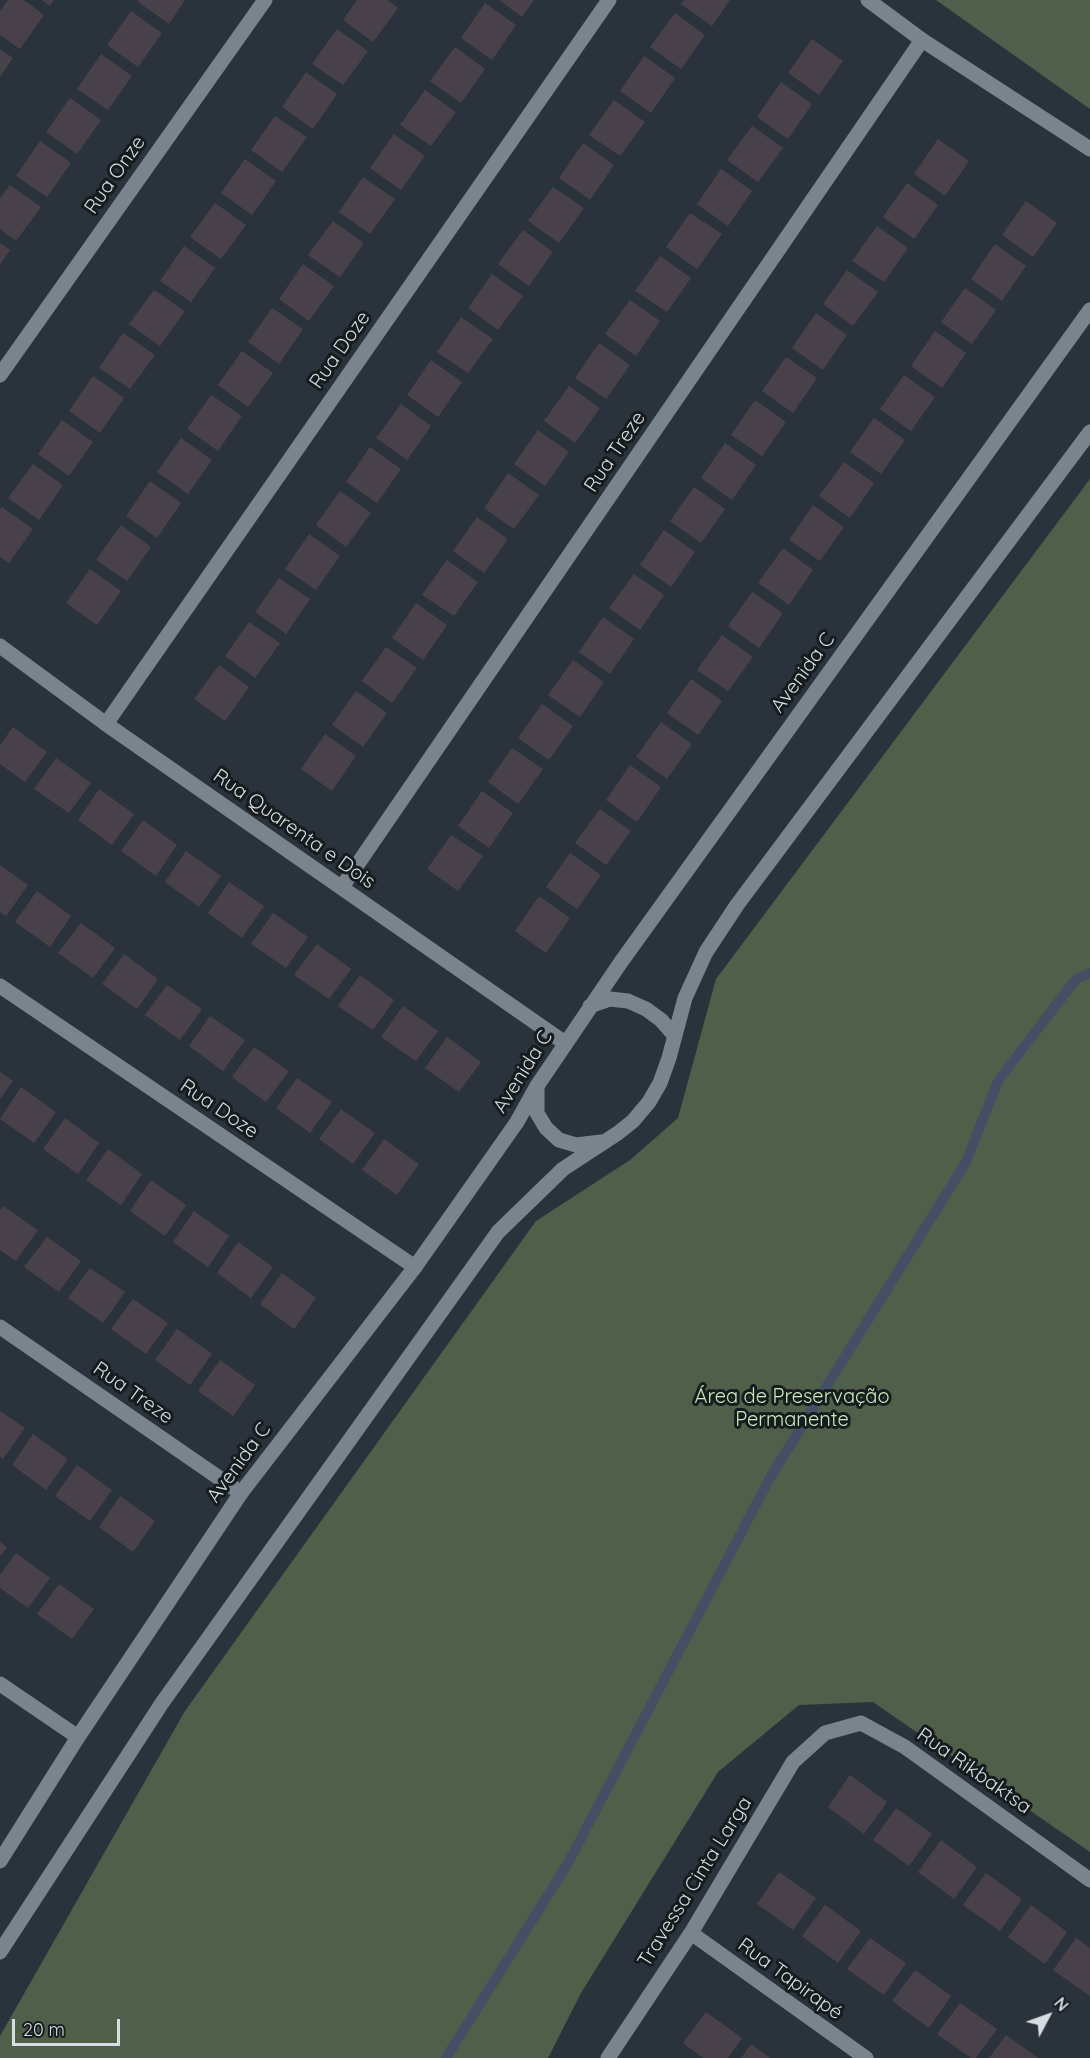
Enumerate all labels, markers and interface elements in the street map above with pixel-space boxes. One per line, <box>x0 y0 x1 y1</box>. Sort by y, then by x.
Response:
street label: Rua Onze <box>79 131 151 219</box>
street label: Rua Doze <box>305 307 375 393</box>
street label: Rua Treze <box>579 407 651 497</box>
street label: Avenida C <box>766 628 840 718</box>
street label: Rua Quarenta e Dois <box>208 764 380 894</box>
street label: Avenida C <box>488 1026 558 1118</box>
street label: Rua Doze <box>175 1074 263 1144</box>
street label: Rua Treze <box>88 1357 178 1429</box>
park label: Área de Preservação Permanente <box>694 1385 890 1432</box>
street label: Avenida C <box>202 1418 276 1508</box>
street label: Rua Rikbaktsa <box>912 1723 1036 1819</box>
street label: Travessa Cinta Larga <box>633 1792 757 1972</box>
street label: Rua Tapirapé <box>733 1933 847 2025</box>
north arrow <box>1018 1986 1078 2046</box>
text: N <box>1050 1993 1073 2015</box>
scale bar <box>15 2007 123 2045</box>
text: 20 m <box>23 2018 65 2041</box>

